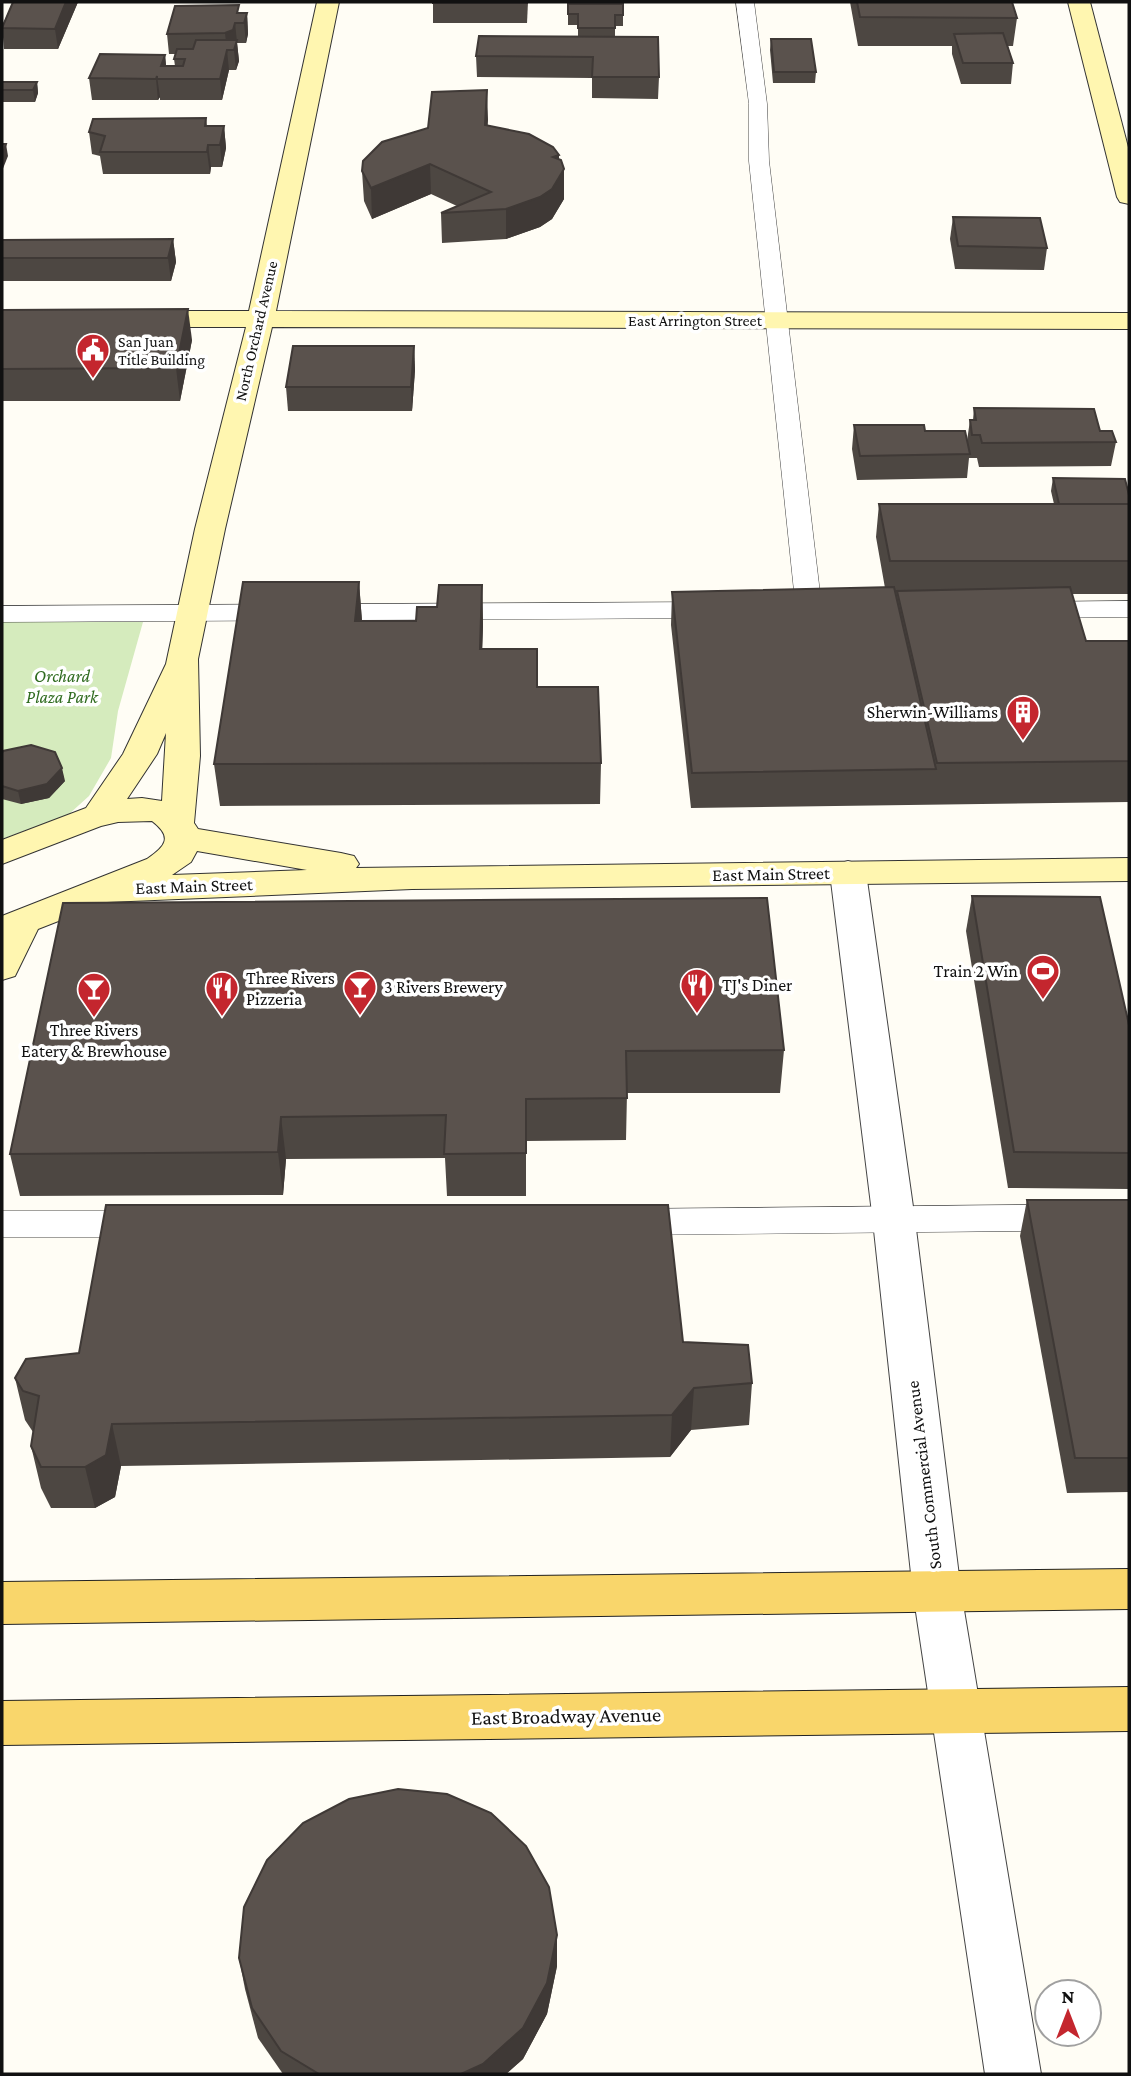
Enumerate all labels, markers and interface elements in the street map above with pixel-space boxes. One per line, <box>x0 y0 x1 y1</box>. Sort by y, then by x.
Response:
street label: North Orchard Avenue <box>232 259 280 403</box>
street label: East Arrington Street <box>628 312 763 330</box>
public building icon: San Juan Title Building <box>74 331 112 380</box>
place label: San Juan Title Building <box>118 333 205 369</box>
park label: Orchard Plaza Park <box>26 666 99 707</box>
building icon: Sherwin-Williams <box>1004 693 1042 742</box>
place label: Sherwin-Williams <box>867 702 998 722</box>
street label: East Main Street <box>712 863 831 885</box>
street label: East Main Street <box>135 874 254 898</box>
sports icon: Train 2 Win <box>1024 952 1062 1001</box>
place label: Train 2 Win <box>934 961 1018 981</box>
restaurant icon: TJ's Diner <box>678 966 716 1015</box>
place label: Three Rivers Pizzeria <box>246 968 335 1009</box>
bar icon: 3 Rivers Brewery <box>341 968 379 1017</box>
restaurant icon: Three Rivers Pizzeria <box>203 969 241 1018</box>
bar icon: Three Rivers Eatery & Brewhouse <box>75 970 113 1019</box>
place label: TJ's Diner <box>722 975 793 995</box>
place label: 3 Rivers Brewery <box>384 977 504 997</box>
place label: Three Rivers Eatery & Brewhouse <box>21 1020 167 1061</box>
street label: South Commercial Avenue <box>902 1379 945 1570</box>
street label: East Broadway Avenue <box>471 1702 661 1730</box>
north arrow <box>1033 1978 1103 2048</box>
text: N <box>1062 1986 1075 2007</box>

